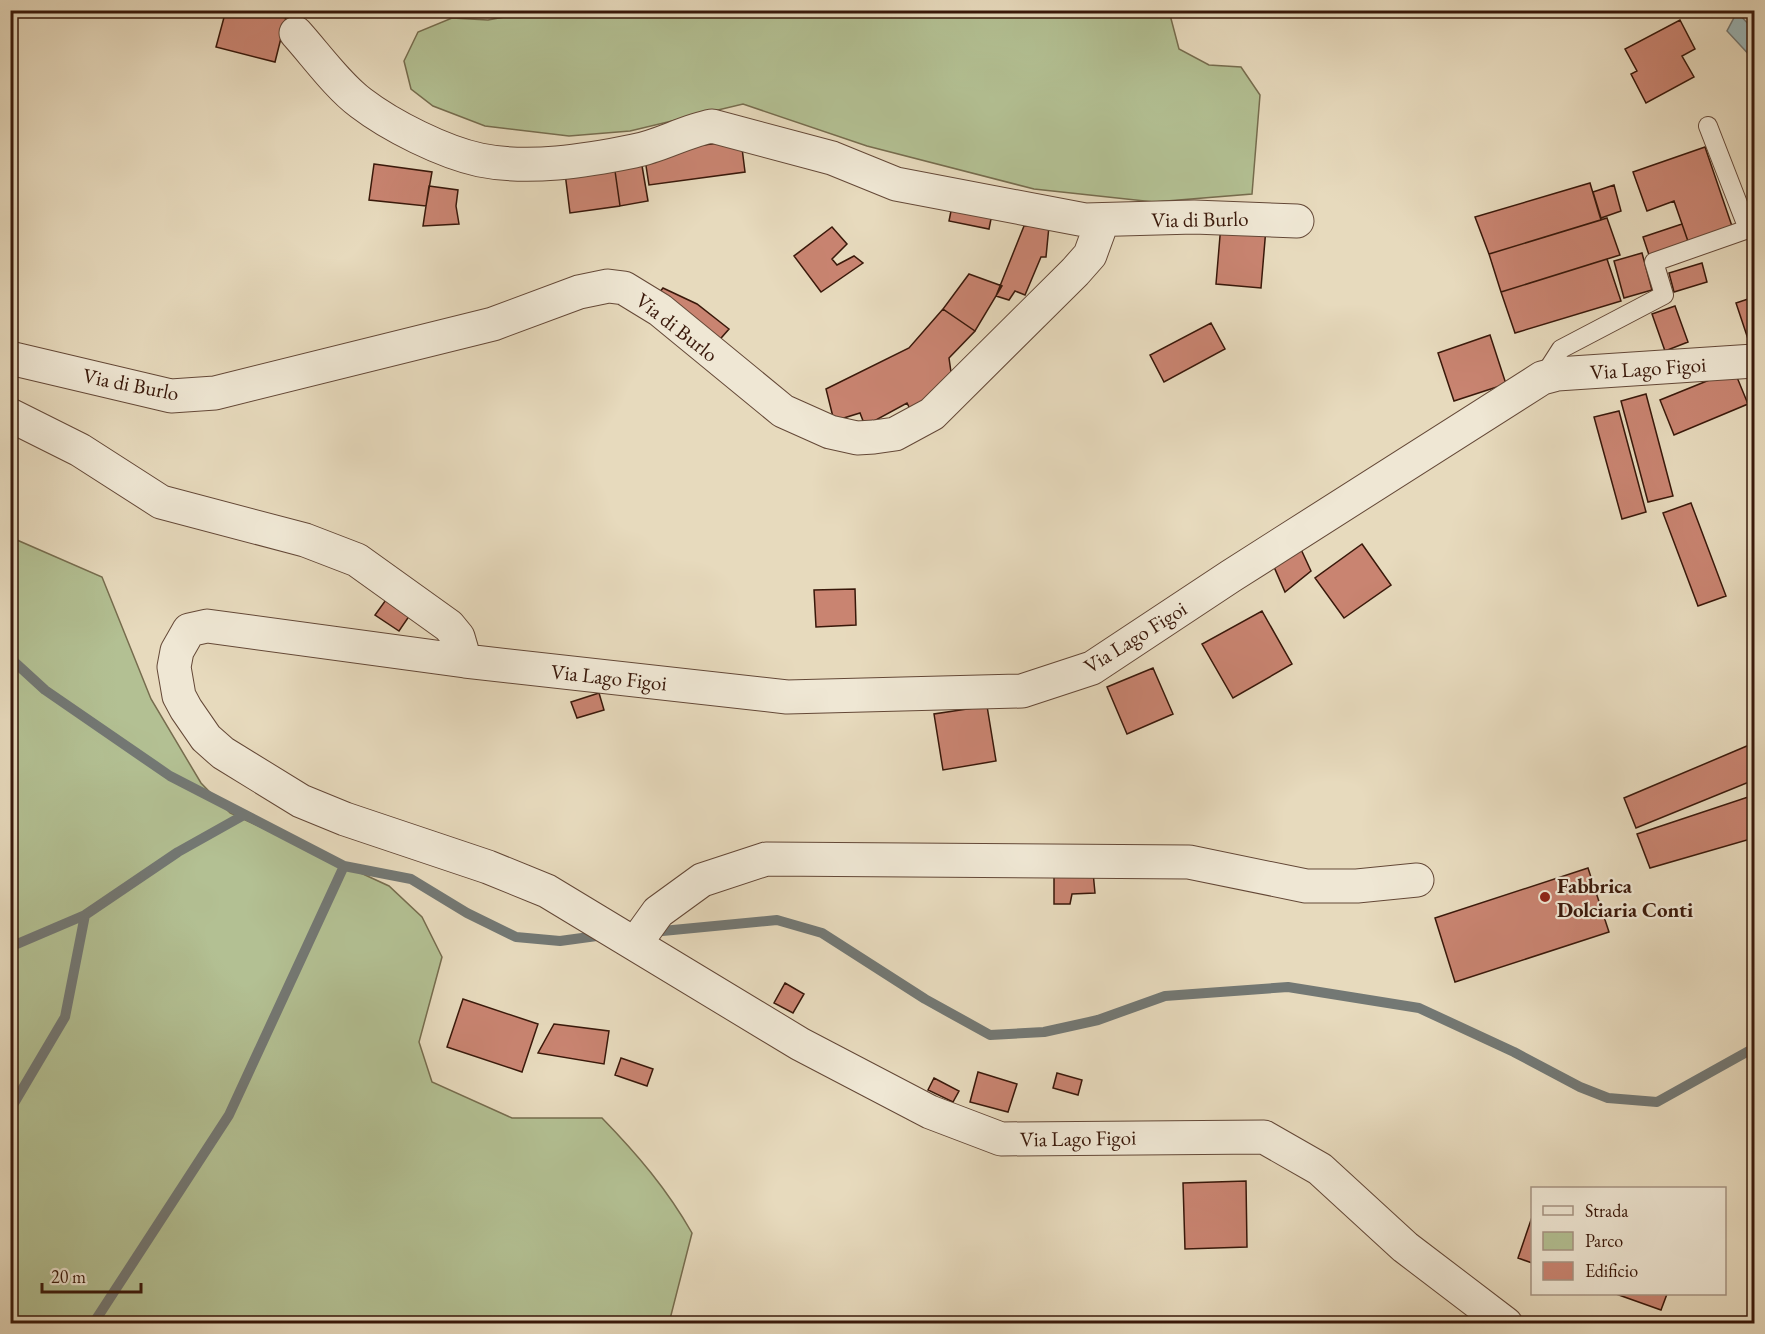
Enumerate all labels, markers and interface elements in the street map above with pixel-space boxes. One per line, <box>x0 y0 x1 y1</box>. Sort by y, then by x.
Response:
street label: Via di Burlo <box>1151 205 1249 233</box>
street label: Via di Burlo <box>630 286 724 368</box>
street label: Via Lago Figoi <box>1589 350 1707 386</box>
street label: Via di Burlo <box>81 361 181 407</box>
street label: Via Lago Figoi <box>1079 595 1191 679</box>
street label: Via Lago Figoi <box>550 657 668 697</box>
place label: Fabbrica Dolciaria Conti <box>1557 872 1693 923</box>
marker: Fabbrica Dolciaria Conti <box>1538 890 1552 904</box>
street label: Via Lago Figoi <box>1020 1123 1136 1153</box>
legend <box>1531 1187 1726 1295</box>
text: Strada <box>1585 1199 1629 1222</box>
text: Parco <box>1585 1229 1623 1252</box>
scale bar <box>42 1256 141 1294</box>
text: Edificio <box>1585 1259 1638 1282</box>
text: 20 m <box>51 1265 86 1288</box>

